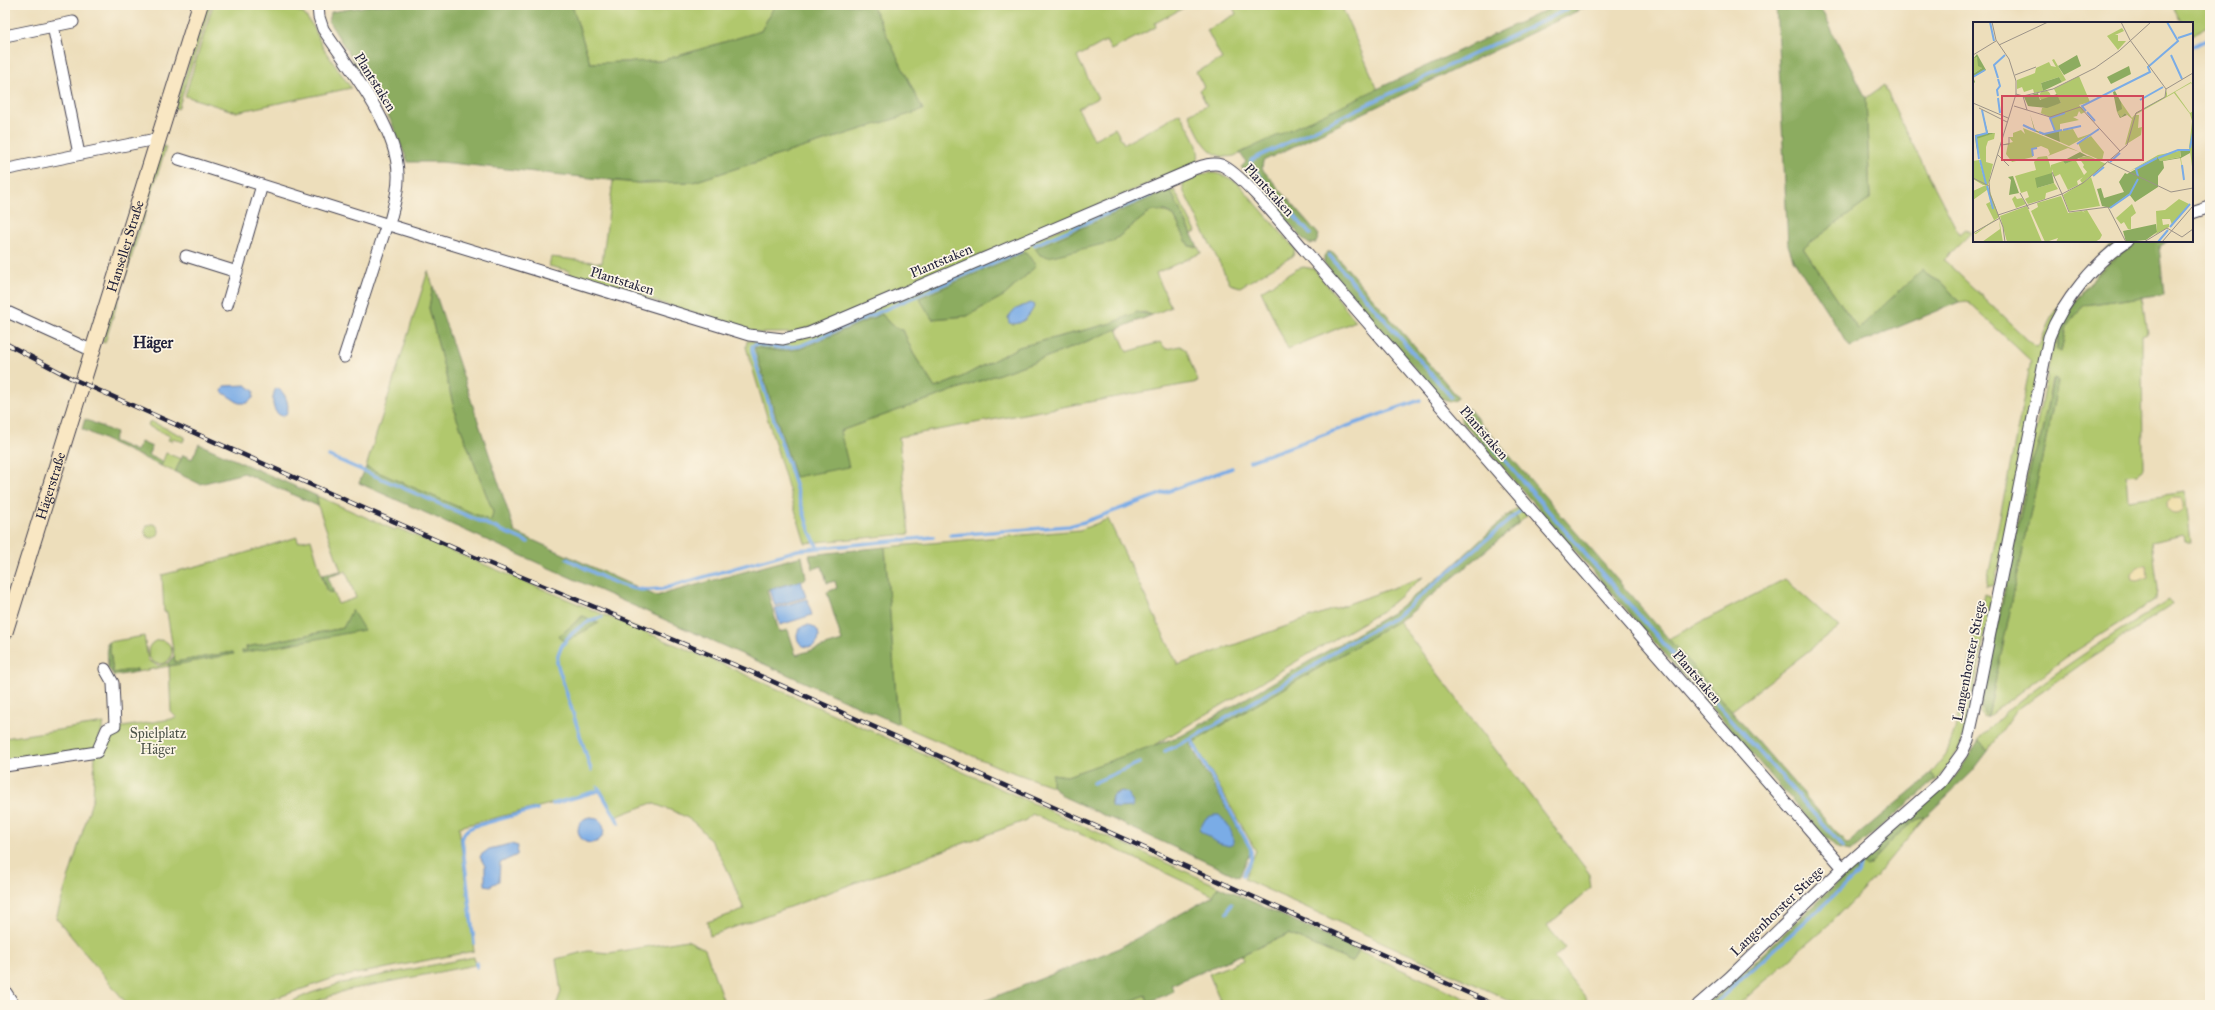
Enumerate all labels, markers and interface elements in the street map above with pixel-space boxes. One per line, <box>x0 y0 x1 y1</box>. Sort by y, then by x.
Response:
inset map <box>1973 22 2193 242</box>
street label: Plantstaken <box>350 50 400 115</box>
street label: Plantstaken <box>1240 160 1298 220</box>
street label: Hanseller Straße <box>103 198 147 294</box>
street label: Plantstaken <box>907 240 975 282</box>
street label: Plantstaken <box>588 263 656 299</box>
district label: Häger <box>133 333 174 353</box>
street label: Plantstaken <box>1456 403 1512 464</box>
street label: Hägerstraße <box>32 450 69 522</box>
street label: Langenhorster Stiege <box>1949 599 1989 723</box>
street label: Plantstaken <box>1669 647 1725 708</box>
park label: Spielplatz Häger <box>130 725 187 758</box>
street label: Langenhorster Stiege <box>1727 862 1827 960</box>

